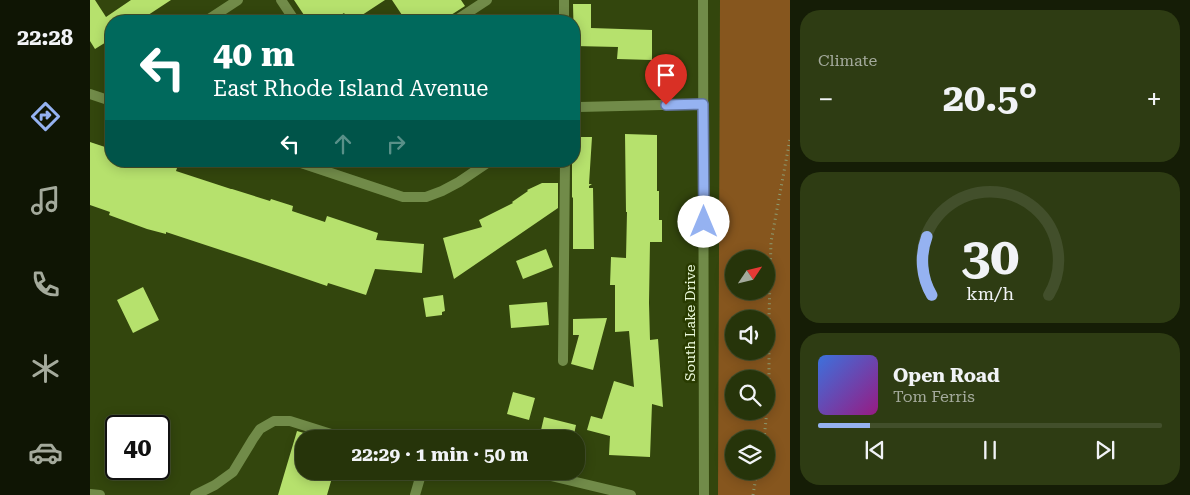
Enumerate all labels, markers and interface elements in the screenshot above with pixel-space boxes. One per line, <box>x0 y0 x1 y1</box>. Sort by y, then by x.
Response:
text: 22:28 <box>17 25 73 50</box>
text: 40 m <box>213 34 295 75</box>
icon: left <box>130 35 195 100</box>
text: Climate <box>818 51 877 70</box>
pin <box>645 54 687 105</box>
icon: arrive <box>652 61 680 89</box>
text: East Rhode Island Avenue <box>213 76 488 101</box>
text: 20.5° <box>943 76 1037 120</box>
text: − <box>818 83 834 116</box>
text: + <box>1146 83 1162 116</box>
icon: directions <box>28 99 63 134</box>
icon: left <box>276 130 304 158</box>
icon: ahead <box>329 130 357 158</box>
icon: right <box>382 130 410 158</box>
icon: music <box>28 183 63 218</box>
position arrow <box>677 195 729 247</box>
text: 30 <box>961 226 1019 287</box>
north arrow <box>725 250 775 300</box>
map controls <box>725 250 775 480</box>
street label: South Lake Drive <box>682 264 698 381</box>
icon: phone <box>28 267 63 302</box>
text: km/h <box>966 283 1014 304</box>
button: sound <box>725 310 775 360</box>
icon: climate <box>28 351 63 386</box>
text: Open Road <box>893 364 1000 387</box>
button: search <box>725 370 775 420</box>
text: Tom Ferris <box>893 387 975 406</box>
speed limit sign: 40 <box>105 415 170 480</box>
button: layers <box>725 430 775 480</box>
icon: car <box>28 435 63 470</box>
icon: previous <box>861 436 889 464</box>
icon: pause <box>976 436 1004 464</box>
icon: next <box>1091 436 1119 464</box>
text: 22:29 · 1 min · 50 m <box>352 443 528 466</box>

